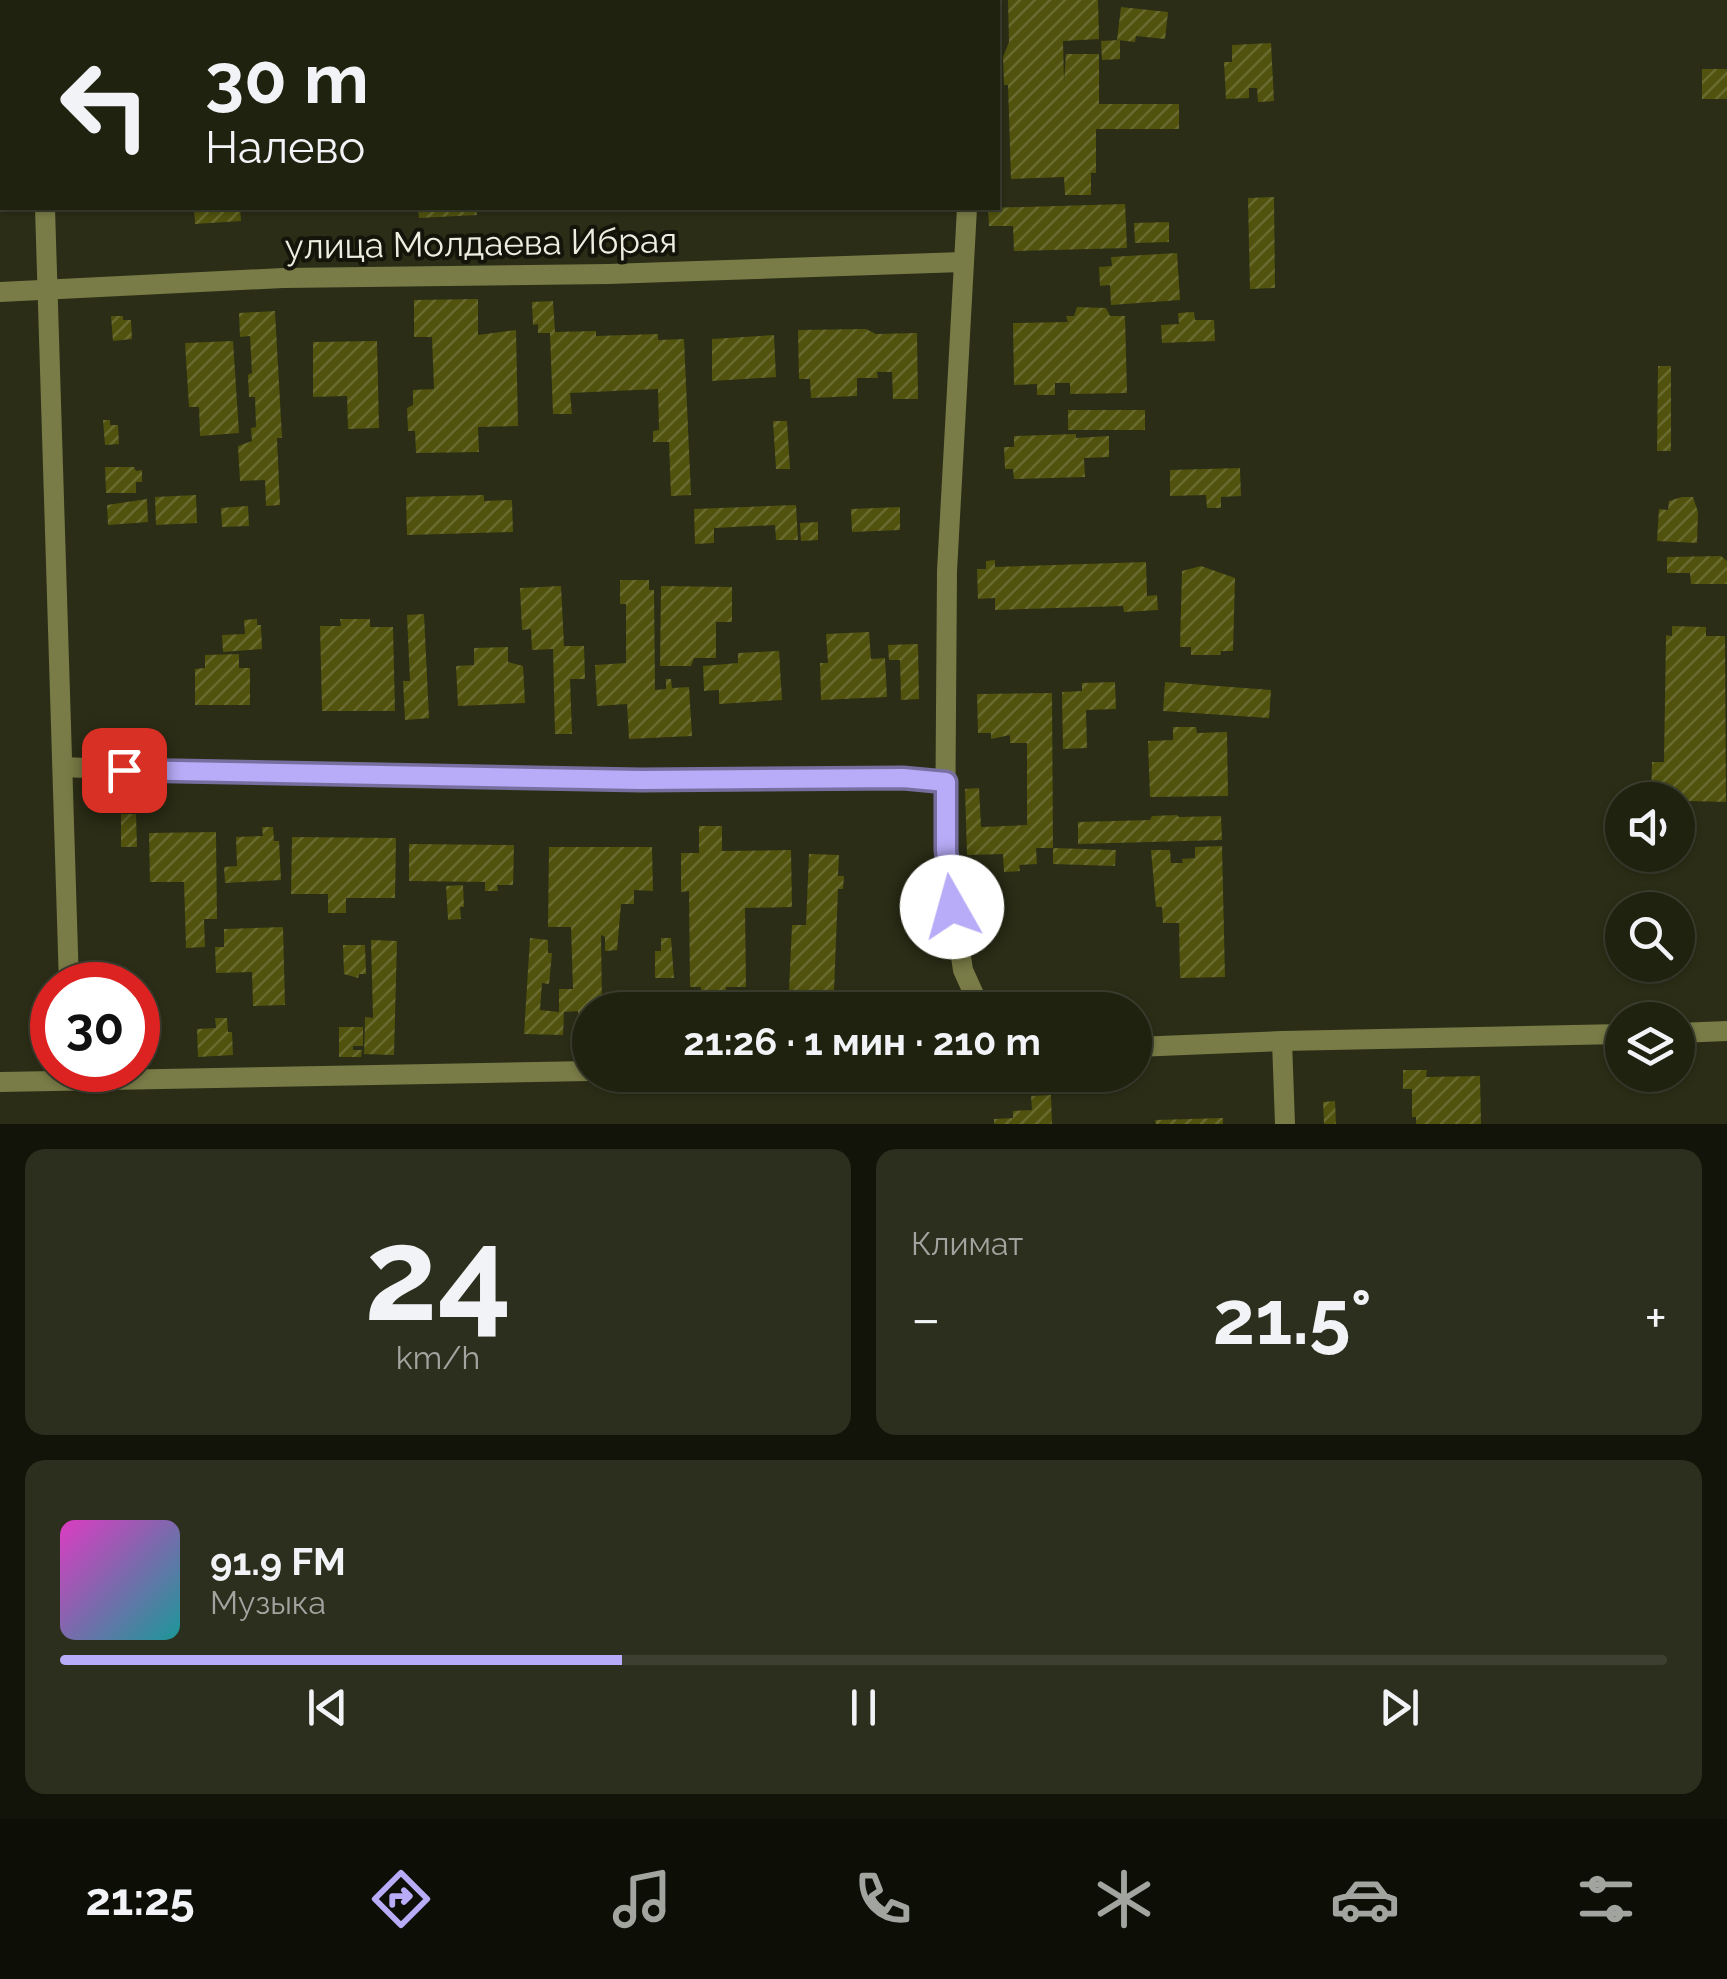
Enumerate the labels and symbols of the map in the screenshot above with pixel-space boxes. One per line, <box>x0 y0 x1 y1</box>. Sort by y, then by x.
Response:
street label: улица Молдаева Ибрая <box>284 219 678 267</box>
pin <box>82 728 167 813</box>
position arrow <box>900 855 1004 959</box>
speed limit sign: 30 <box>30 962 160 1092</box>

